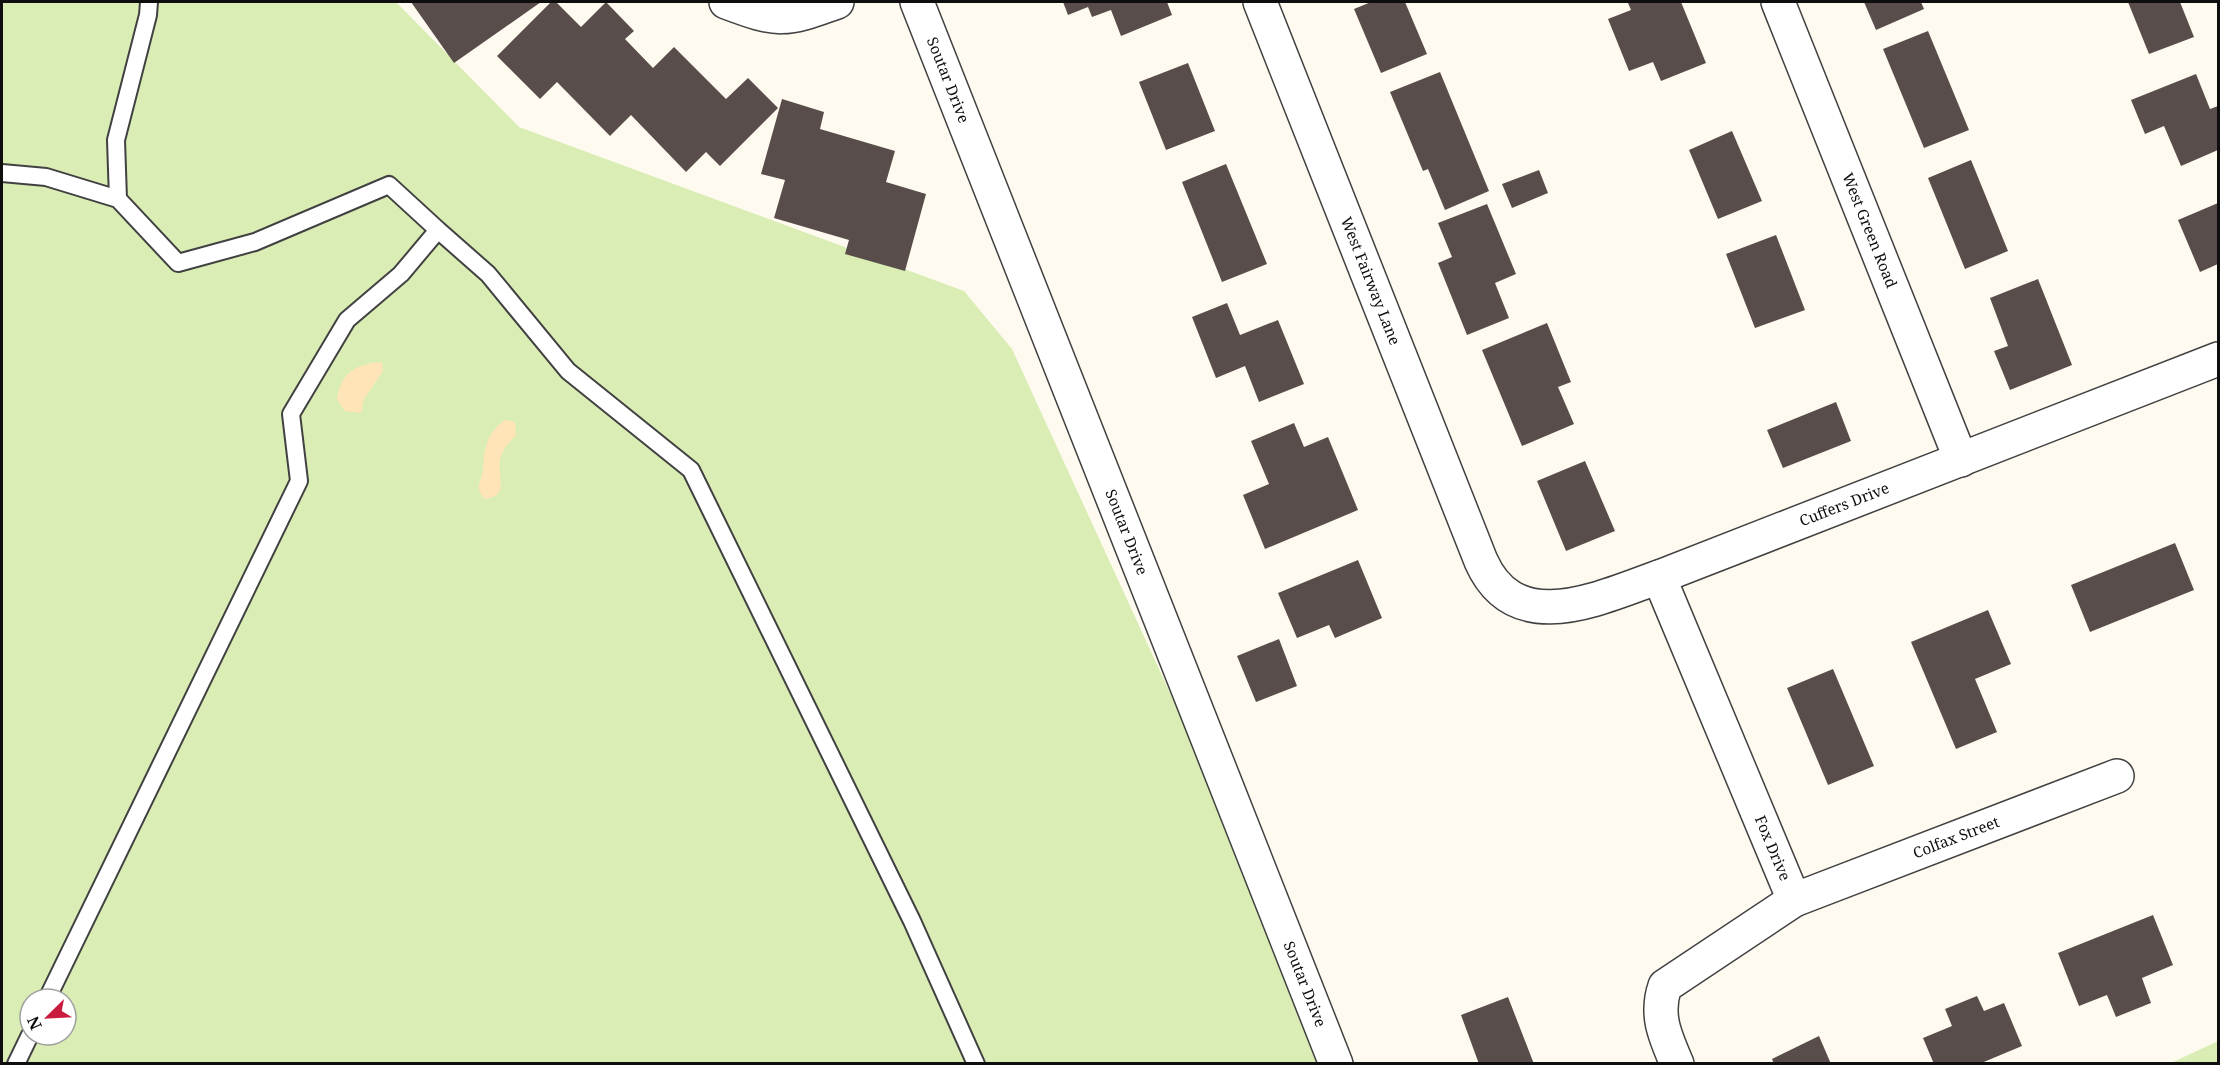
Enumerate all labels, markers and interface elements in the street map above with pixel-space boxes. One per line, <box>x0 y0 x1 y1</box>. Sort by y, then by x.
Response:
street label: Soutar Drive <box>923 34 975 126</box>
street label: West Green Road <box>1838 170 1902 291</box>
street label: West Fairway Lane <box>1337 214 1406 348</box>
street label: Cuffers Drive <box>1796 477 1892 530</box>
street label: Soutar Drive <box>1101 486 1153 578</box>
street label: Colfax Street <box>1910 811 2002 862</box>
street label: Fox Drive <box>1751 812 1796 884</box>
street label: Soutar Drive <box>1280 938 1331 1030</box>
north arrow <box>18 987 78 1047</box>
text: N <box>22 1013 47 1033</box>

